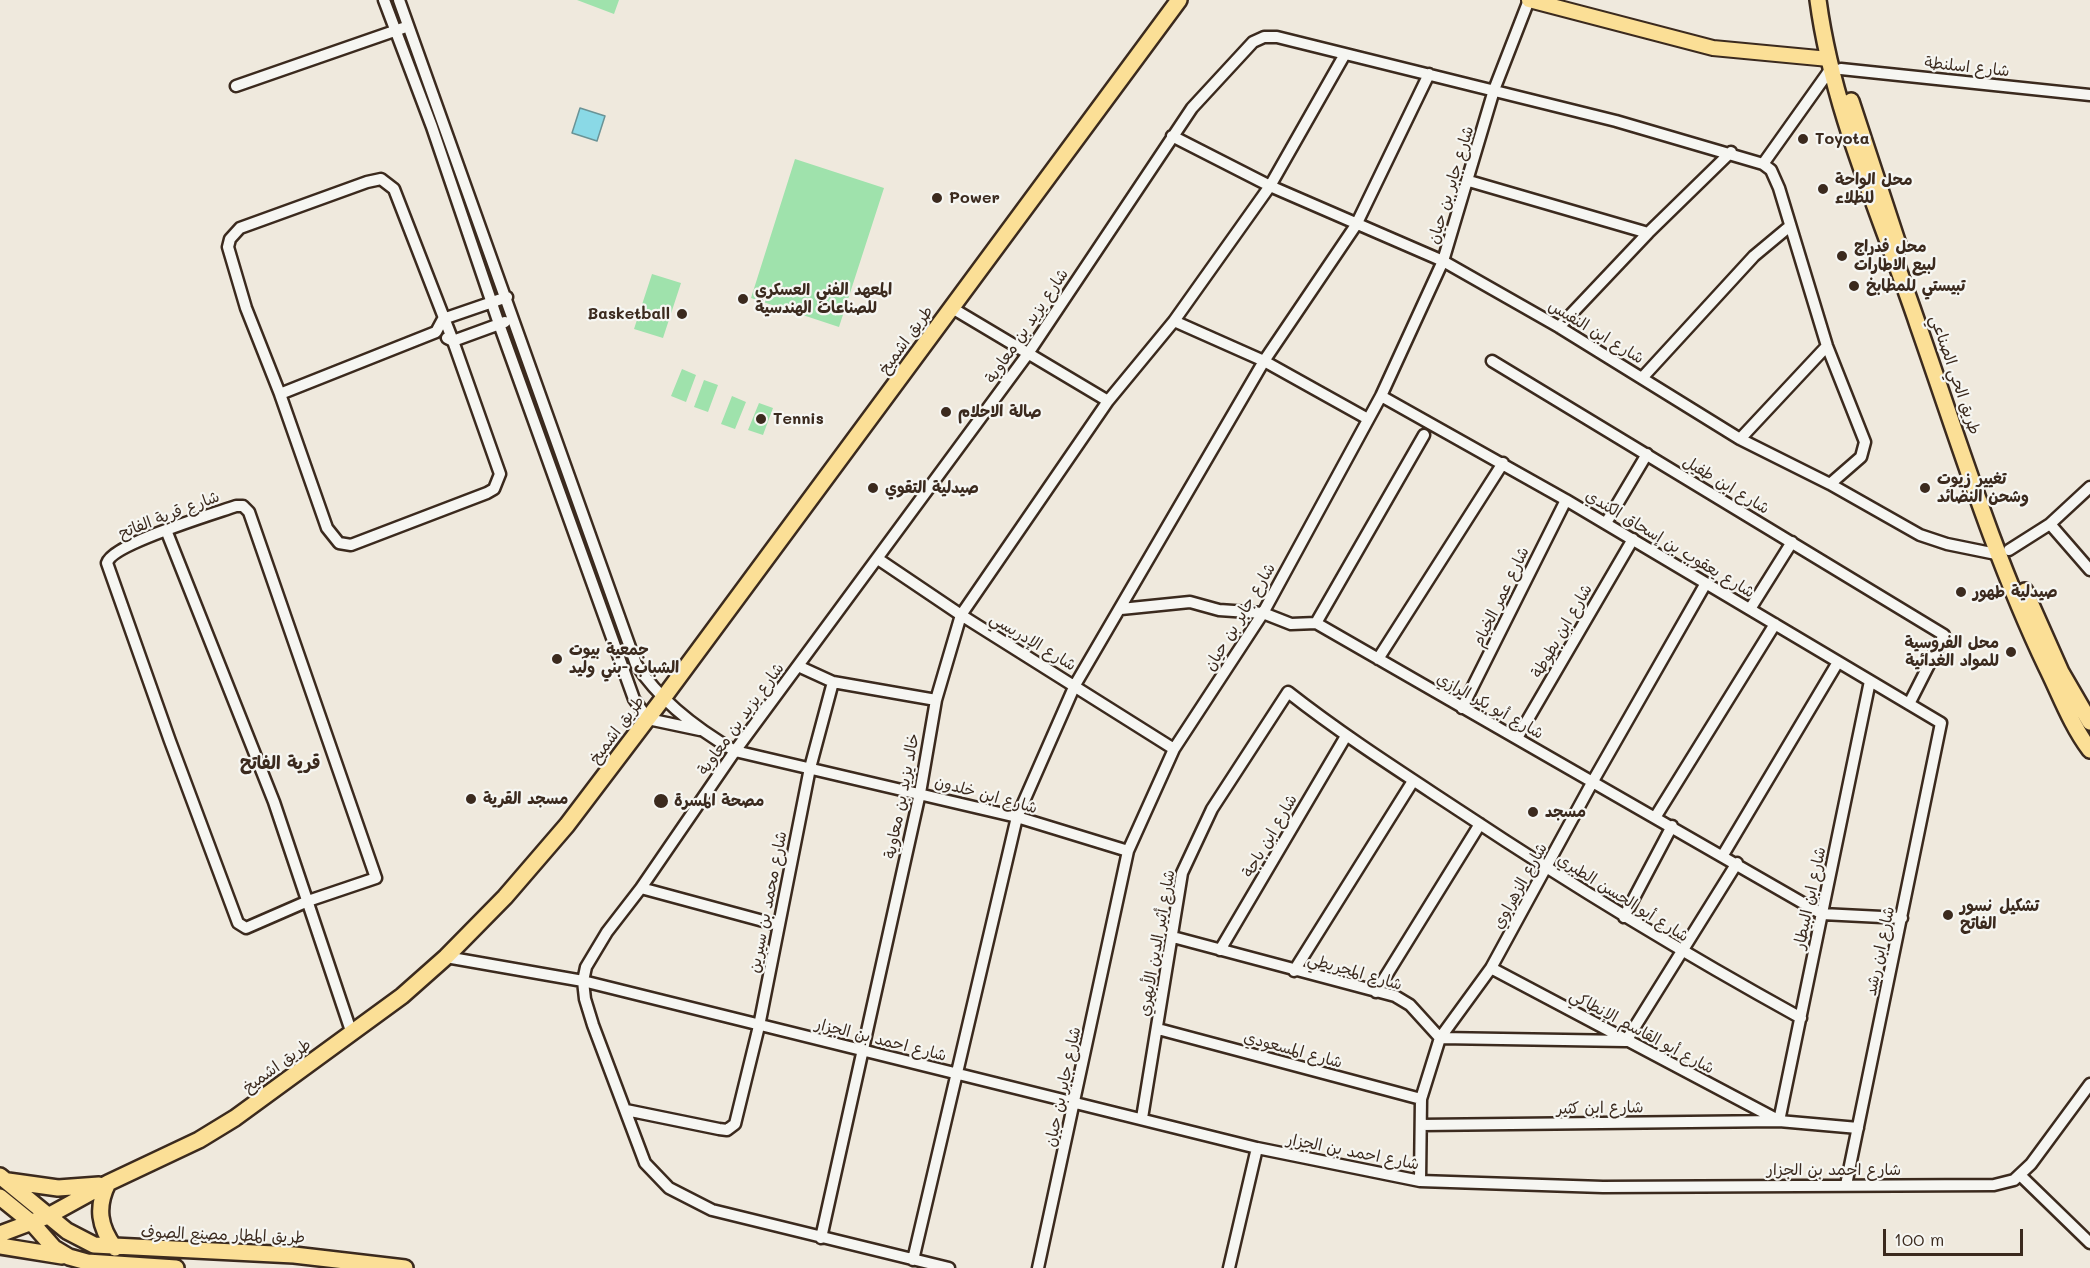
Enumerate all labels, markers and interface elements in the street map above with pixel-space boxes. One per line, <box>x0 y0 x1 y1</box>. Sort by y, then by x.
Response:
street label: شارع اسلنطة <box>1924 53 2010 81</box>
street label: شارع جابر بن حيان <box>1424 124 1478 246</box>
place label: Toyota <box>1815 129 1869 149</box>
marker: Toyota <box>1796 132 1810 146</box>
place label: محل الواحة للطلاء <box>1835 170 1913 208</box>
marker: محل الواحة للطلاء <box>1816 182 1830 196</box>
place label: Power <box>949 188 1000 208</box>
marker: Power <box>930 191 944 205</box>
place label: محل فدراج لبيع الاطارات <box>1854 237 1936 275</box>
marker: محل فدراج لبيع الاطارات <box>1835 249 1849 263</box>
street label: شارع يزيد بن معاوية <box>982 265 1072 387</box>
place label: تبيستي للمطابخ <box>1866 276 1965 296</box>
marker: تبيستي للمطابخ <box>1847 279 1861 293</box>
place label: المعهد الفني العسكري للصناعات الهندسية <box>755 280 892 318</box>
marker: المعهد الفني العسكري للصناعات الهندسية <box>736 292 750 306</box>
street label: شارع ابن النفيس <box>1545 296 1647 368</box>
street label: طريق اشميخ <box>875 302 937 378</box>
place label: Basketball <box>587 304 670 324</box>
marker: Basketball <box>675 307 689 321</box>
street label: طريق الحي الصناعي <box>1926 313 1984 437</box>
place label: صالة الاحلام <box>958 402 1041 422</box>
marker: صالة الاحلام <box>939 405 953 419</box>
place label: Tennis <box>773 409 824 429</box>
marker: Tennis <box>754 412 768 426</box>
street label: شارع ابن طفيل <box>1679 452 1773 518</box>
place label: تغيير زيوت وشحن النضائد <box>1937 469 2029 507</box>
place label: صيدلية التقوي <box>885 478 979 498</box>
marker: صيدلية التقوي <box>866 481 880 495</box>
marker: تغيير زيوت وشحن النضائد <box>1918 481 1932 495</box>
street label: شارع يعقوب بن إسحاق الكندي <box>1582 486 1758 602</box>
street label: شارع قرية الفاتح <box>116 487 222 543</box>
street label: شارع عمر الخيام <box>1469 544 1533 650</box>
street label: شارع جابر بن حيان <box>1200 560 1280 674</box>
street label: شارع ابن بطوطة <box>1527 581 1597 681</box>
place label: صيدلية طهور <box>1973 582 2058 602</box>
marker: صيدلية طهور <box>1954 585 1968 599</box>
street label: شارع الإدريسي <box>986 609 1080 675</box>
place label: محل الفروسية للمواد الغدائية <box>1905 633 1999 671</box>
place label: جمعية بيوت الشباب -بني وليد <box>569 640 679 678</box>
marker: محل الفروسية للمواد الغدائية <box>2004 645 2018 659</box>
marker: جمعية بيوت الشباب -بني وليد <box>550 652 564 666</box>
street label: شارع يزيد بن معاوية <box>694 659 788 779</box>
street label: شارع أبو بكر الرازي <box>1433 669 1547 743</box>
street label: طريق اشميخ <box>585 692 649 768</box>
street label: خالد يزيد بن معاوية <box>880 732 924 860</box>
district label: قرية الفاتح <box>240 752 320 774</box>
street label: شارع ابن خلدون <box>932 772 1040 818</box>
place label: مسجد القرية <box>483 789 568 809</box>
place label: مصحة المسرة <box>674 791 764 811</box>
street label: شارع ابن باجة <box>1239 791 1301 881</box>
marker: مسجد القرية <box>464 792 478 806</box>
marker: مصحة المسرة <box>652 792 670 810</box>
place label: مسجد <box>1545 802 1586 822</box>
marker: مسجد <box>1526 805 1540 819</box>
street label: شارع محمد بن سيرين <box>745 829 791 975</box>
street label: شارع الزهراوي <box>1488 840 1552 932</box>
street label: شارع ابن البيطار <box>1790 845 1830 951</box>
street label: شارع أبو الحسن الطبري <box>1554 850 1692 946</box>
street label: شارع أثير الدين الأبهري <box>1135 868 1179 1018</box>
place label: تشكيل نسور الفاتح <box>1960 896 2039 934</box>
street label: شارع ابن رشد <box>1861 905 1899 997</box>
marker: تشكيل نسور الفاتح <box>1941 908 1955 922</box>
street label: شارع المجريطي <box>1306 949 1404 995</box>
street label: شارع أبو القاسم الإنطاكي <box>1566 986 1718 1078</box>
street label: شارع احمد بن الجزار <box>813 1014 949 1066</box>
street label: شارع جابر بن حيان <box>1041 1025 1085 1149</box>
street label: شارع المسعودي <box>1241 1028 1345 1072</box>
street label: طريق اشميخ <box>239 1035 315 1097</box>
street label: شارع ابن كثير <box>1556 1098 1644 1118</box>
street label: شارع احمد بن الجزار <box>1285 1130 1421 1174</box>
street label: شارع احمد بن الجزار <box>1767 1160 1901 1180</box>
scale bar <box>1886 1217 2026 1255</box>
street label: طريق المطار مصنع الصوف <box>140 1223 306 1247</box>
text: 100 m <box>1894 1227 1944 1251</box>

